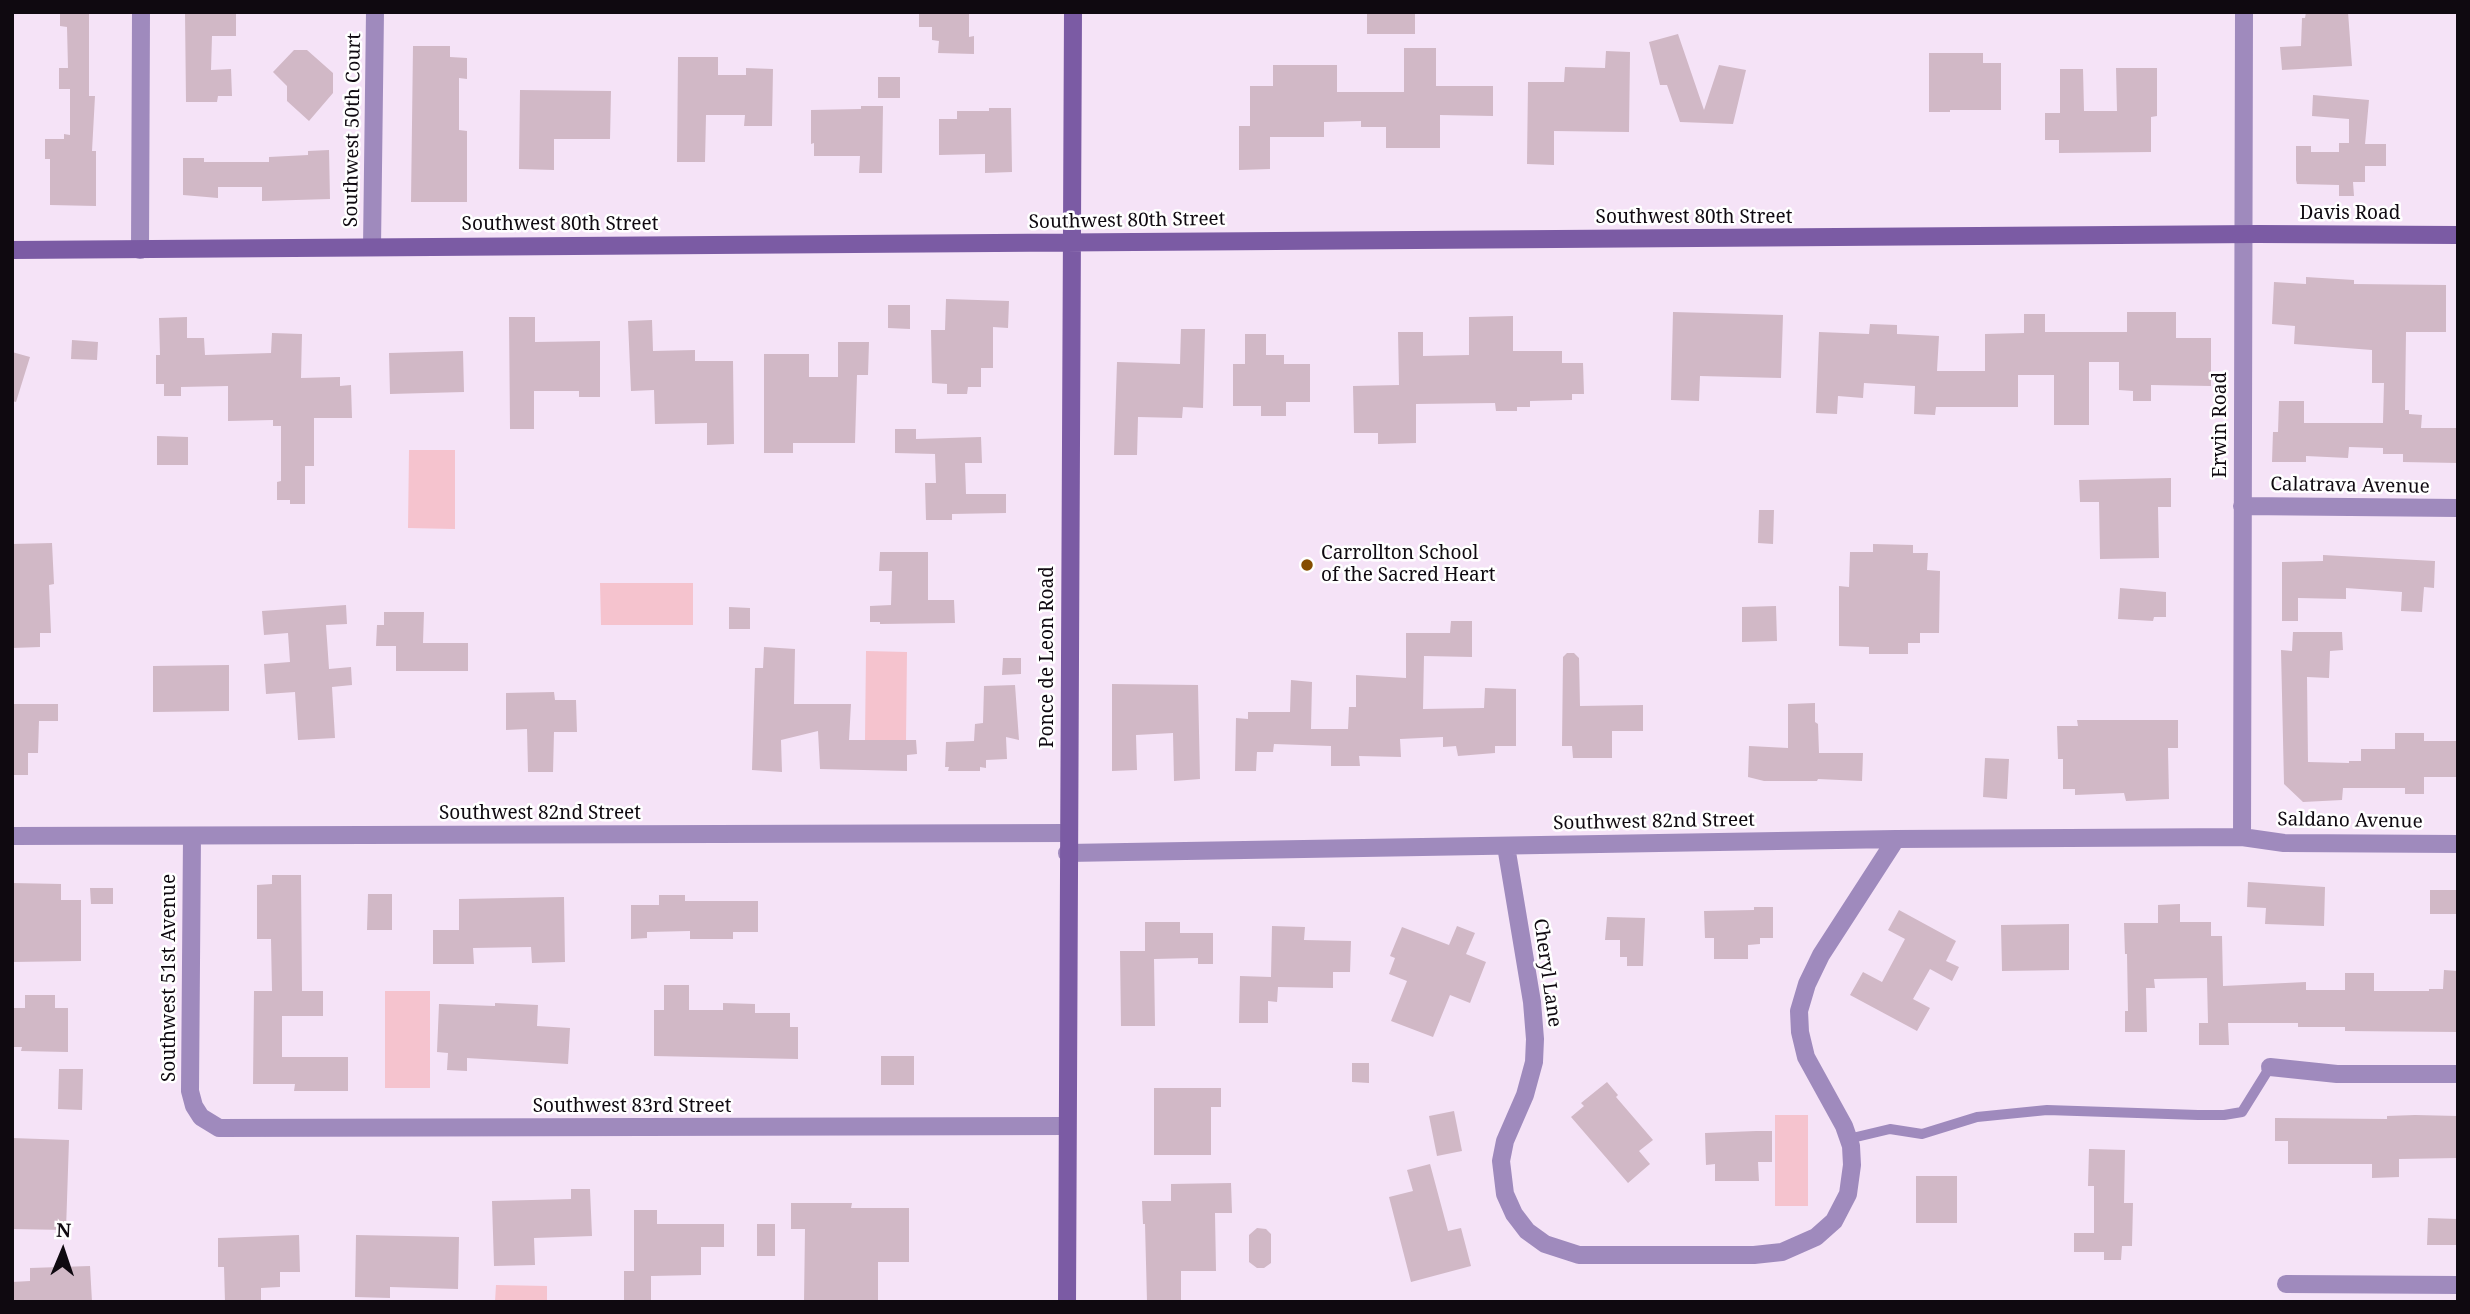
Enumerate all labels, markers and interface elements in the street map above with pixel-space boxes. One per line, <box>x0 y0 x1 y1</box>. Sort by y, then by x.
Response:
street label: Southwest 50th Court <box>340 33 366 227</box>
street label: Davis Road <box>2300 203 2400 225</box>
street label: Southwest 80th Street <box>1596 207 1792 229</box>
street label: Southwest 80th Street <box>1028 208 1226 234</box>
street label: Southwest 80th Street <box>462 214 658 236</box>
street label: Erwin Road <box>2210 372 2232 478</box>
street label: Calatrava Avenue <box>2270 473 2430 499</box>
place label: Carrollton School of the Sacred Heart <box>1321 543 1495 587</box>
marker: Carrollton School of the Sacred Heart <box>1299 557 1315 573</box>
street label: Ponce de Leon Road <box>1037 566 1059 748</box>
street label: Southwest 82nd Street <box>439 803 641 825</box>
street label: Saldano Avenue <box>2277 808 2423 834</box>
street label: Southwest 82nd Street <box>1553 809 1755 835</box>
street label: Southwest 51st Avenue <box>159 874 181 1082</box>
street label: Cheryl Lane <box>1528 917 1566 1029</box>
street label: Southwest 83rd Street <box>533 1096 731 1118</box>
north arrow <box>28 1216 98 1286</box>
text: N <box>56 1217 72 1243</box>

